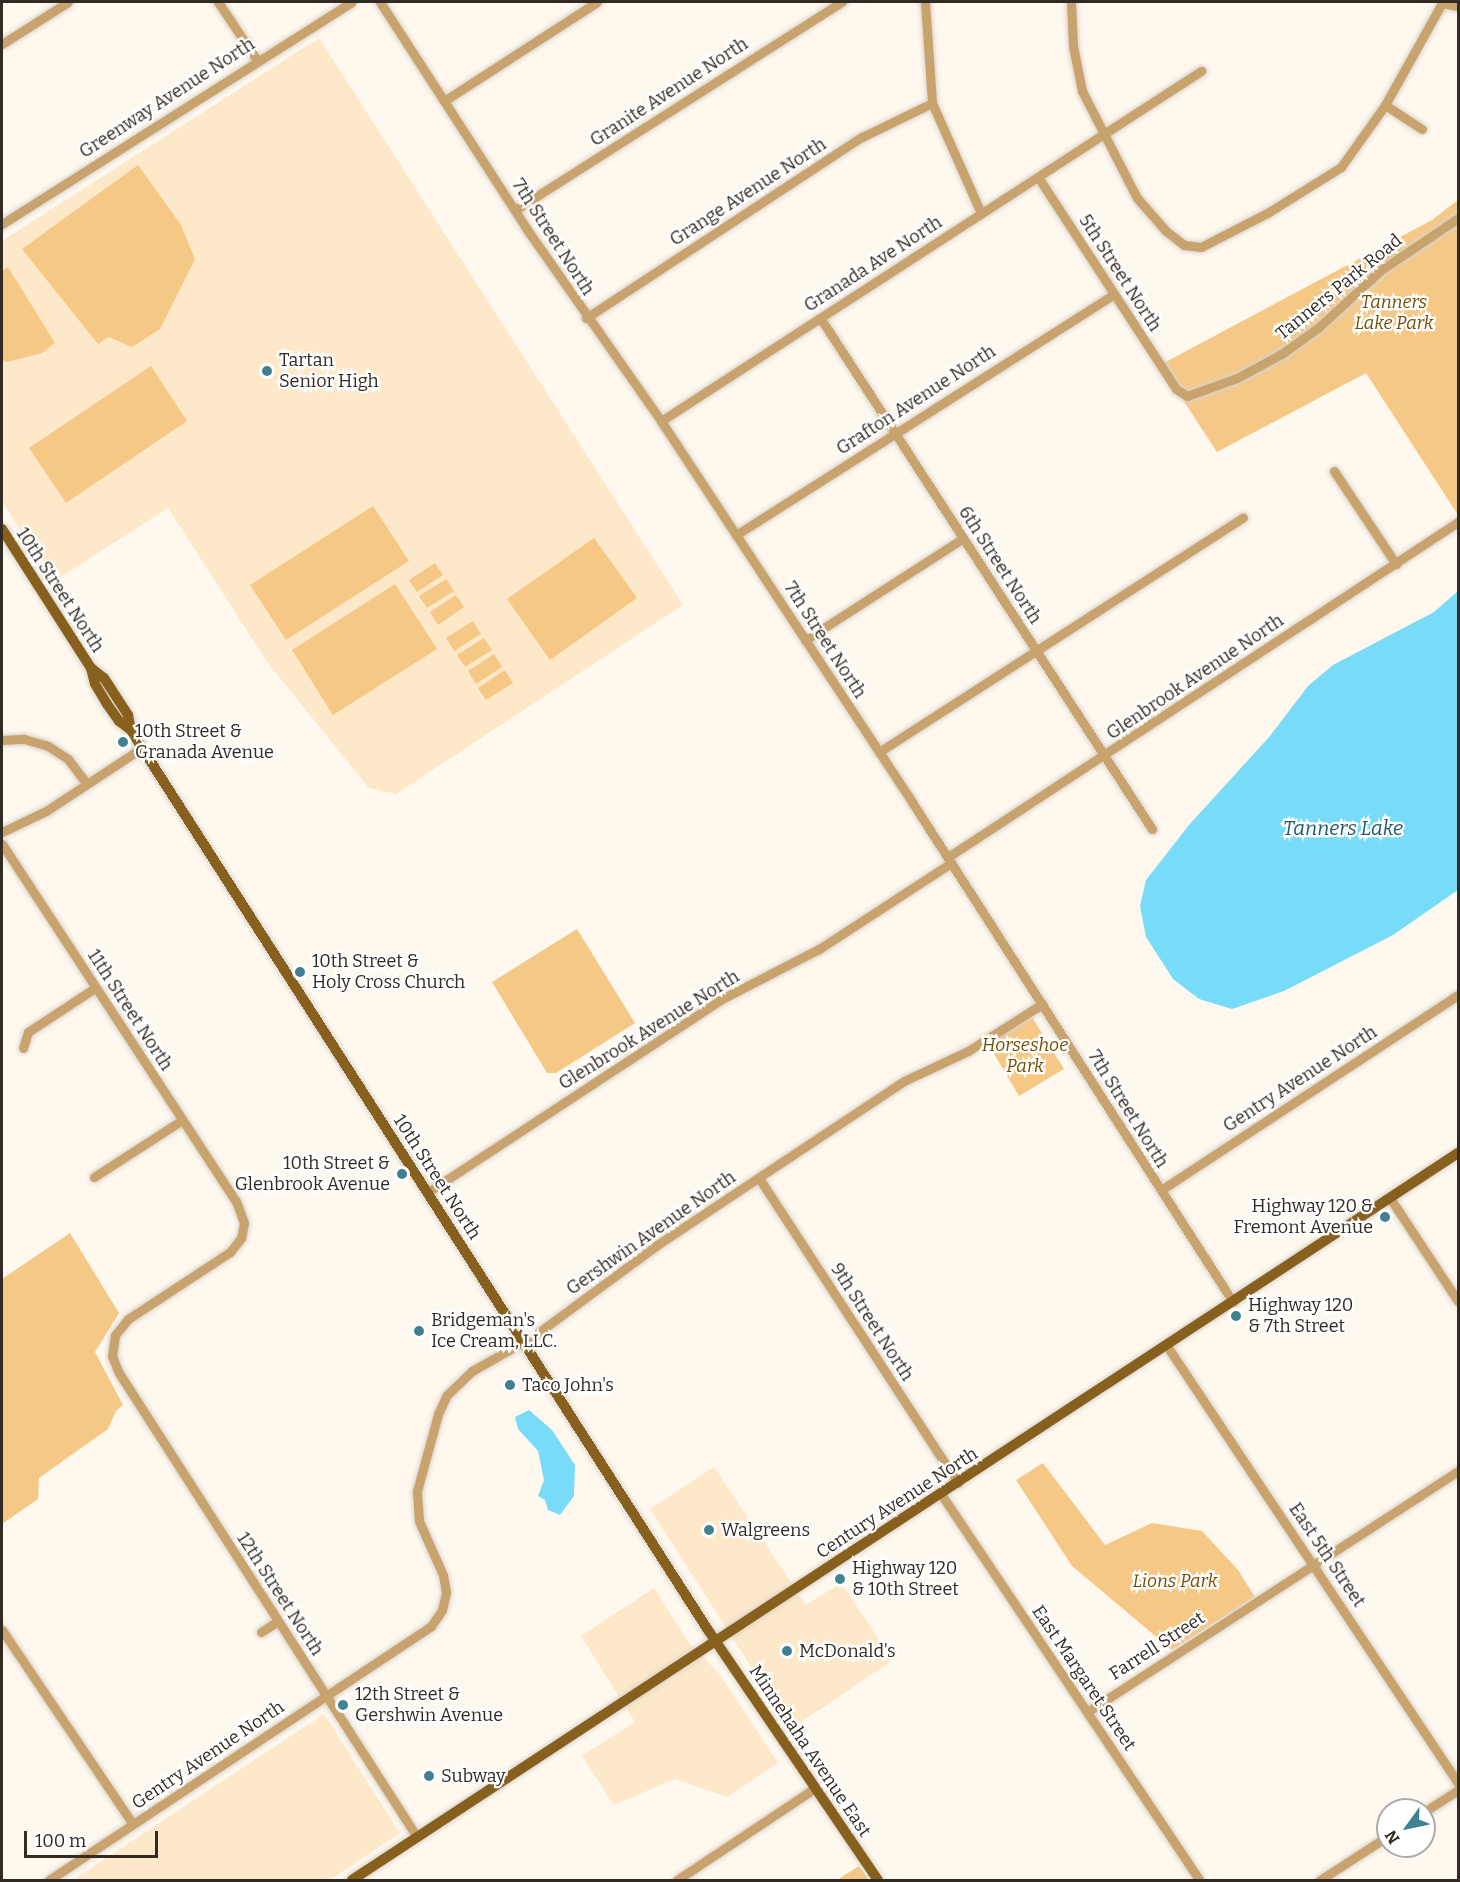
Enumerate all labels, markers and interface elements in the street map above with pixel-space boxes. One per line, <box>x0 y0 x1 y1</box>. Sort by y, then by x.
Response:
street label: Greenway Avenue North <box>75 33 259 163</box>
street label: Granite Avenue North <box>586 33 752 151</box>
street label: Grange Avenue North <box>666 133 830 251</box>
street label: 7th Street North <box>507 175 599 299</box>
street label: Granada Ave North <box>800 211 946 317</box>
street label: 5th Street North <box>1074 211 1166 335</box>
street label: Tanners Park Road <box>1272 230 1406 344</box>
park label: Tanners Lake Park <box>1354 292 1434 334</box>
street label: Grafton Avenue North <box>832 340 1000 460</box>
place label: Tartan Senior High <box>279 350 379 392</box>
marker: Tartan Senior High <box>260 364 274 378</box>
street label: 6th Street North <box>954 502 1046 628</box>
street label: 10th Street North <box>12 524 108 656</box>
street label: 7th Street North <box>779 578 871 702</box>
street label: Glenbrook Avenue North <box>1102 610 1288 744</box>
place label: 10th Street & Granada Avenue <box>135 721 274 764</box>
marker: 10th Street & Granada Avenue <box>116 735 130 749</box>
water label: Tanners Lake <box>1283 816 1403 840</box>
street label: 11th Street North <box>83 945 177 1075</box>
place label: 10th Street & Holy Cross Church <box>312 951 465 994</box>
marker: 10th Street & Holy Cross Church <box>293 965 307 979</box>
street label: Glenbrook Avenue North <box>555 966 743 1094</box>
street label: Gentry Avenue North <box>1219 1021 1381 1137</box>
park label: Horseshoe Park <box>982 1035 1068 1078</box>
street label: 7th Street North <box>1083 1046 1173 1172</box>
street label: 10th Street North <box>389 1111 485 1243</box>
place label: 10th Street & Glenbrook Avenue <box>235 1153 390 1196</box>
street label: Gershwin Avenue North <box>562 1166 740 1300</box>
marker: 10th Street & Glenbrook Avenue <box>395 1167 409 1181</box>
place label: Highway 120 & Fremont Avenue <box>1233 1196 1373 1238</box>
marker: Highway 120 & Fremont Avenue <box>1378 1210 1392 1224</box>
street label: 9th Street North <box>826 1259 918 1385</box>
place label: Highway 120 & 7th Street <box>1248 1295 1353 1338</box>
marker: Highway 120 & 7th Street <box>1229 1309 1243 1323</box>
place label: Bridgeman's Ice Cream, LLC. <box>431 1310 557 1352</box>
marker: Bridgeman's Ice Cream, LLC. <box>412 1324 426 1338</box>
place label: Taco John's <box>522 1374 614 1396</box>
marker: Taco John's <box>503 1378 517 1392</box>
street label: Century Avenue North <box>812 1443 982 1563</box>
street label: East 5th Street <box>1284 1499 1370 1611</box>
place label: Walgreens <box>721 1519 810 1541</box>
marker: Walgreens <box>702 1523 716 1537</box>
street label: 12th Street North <box>232 1528 328 1660</box>
place label: Highway 120 & 10th Street <box>852 1558 959 1600</box>
park label: Lions Park <box>1133 1570 1217 1592</box>
marker: Highway 120 & 10th Street <box>833 1572 847 1586</box>
street label: East Margaret Street <box>1027 1601 1141 1755</box>
street label: Farrell Street <box>1105 1607 1209 1685</box>
place label: McDonald's <box>799 1640 896 1662</box>
marker: McDonald's <box>780 1644 794 1658</box>
street label: Minnehaha Avenue East <box>744 1661 876 1841</box>
place label: 12th Street & Gershwin Avenue <box>355 1684 503 1726</box>
street label: Gentry Avenue North <box>128 1696 288 1814</box>
marker: 12th Street & Gershwin Avenue <box>336 1698 350 1712</box>
place label: Subway <box>441 1765 506 1787</box>
marker: Subway <box>422 1769 436 1783</box>
north arrow <box>1376 1798 1436 1858</box>
scale bar <box>27 1819 160 1857</box>
text: N <box>1381 1827 1403 1847</box>
text: 100 m <box>35 1830 86 1852</box>

